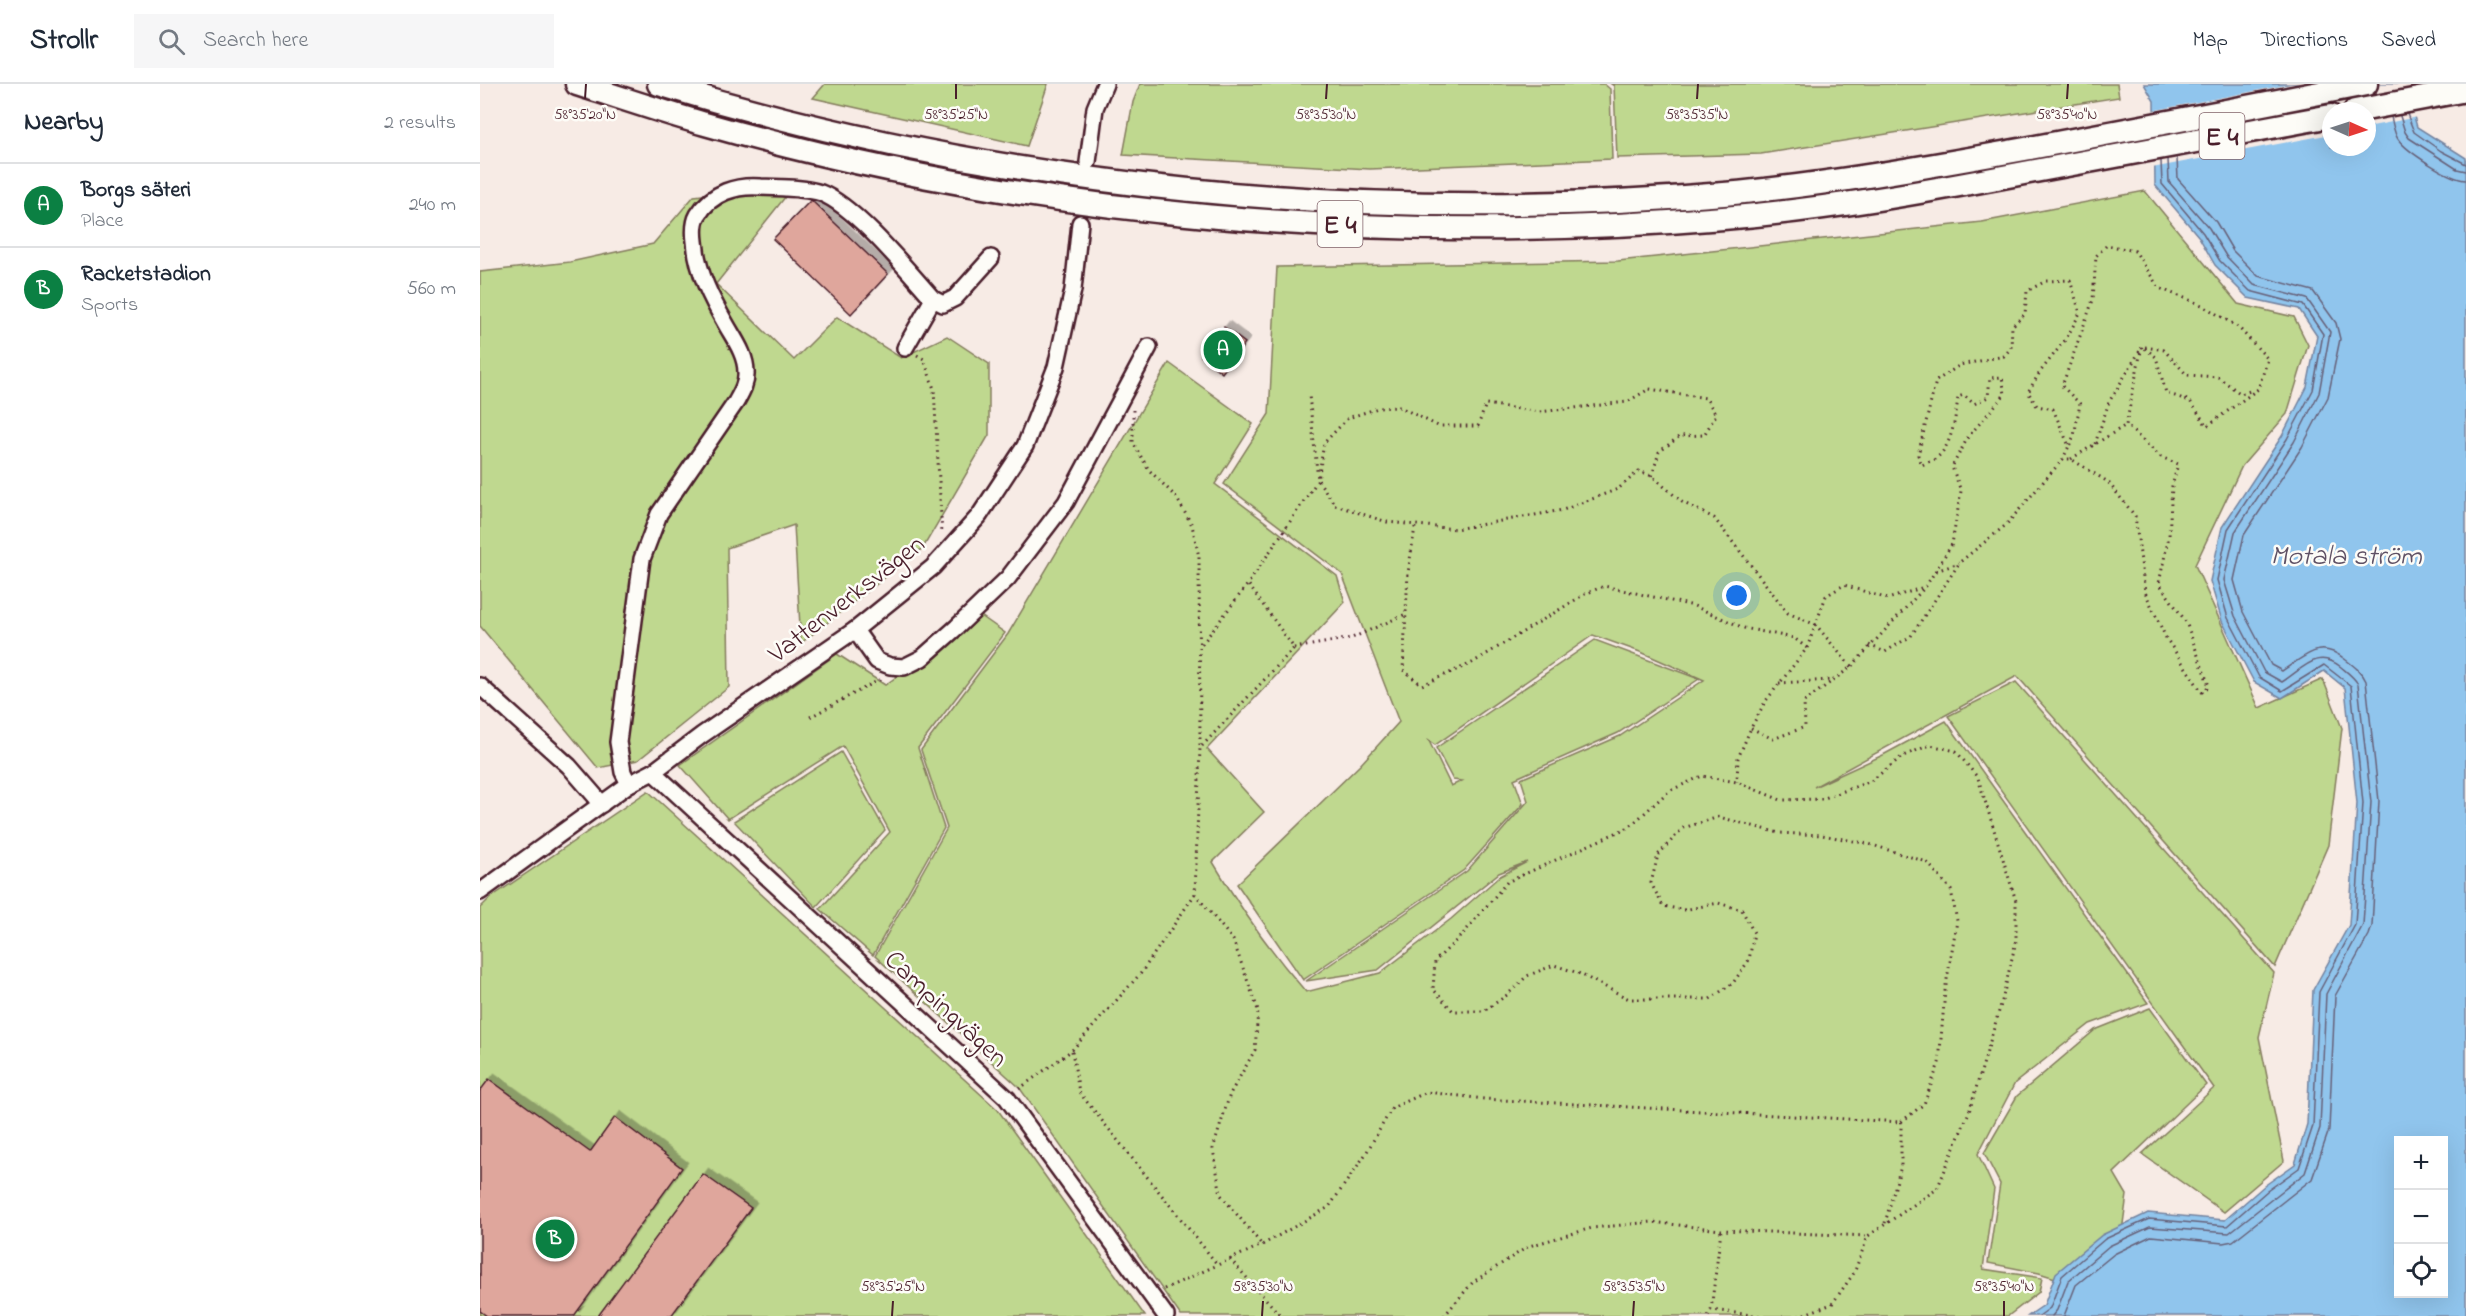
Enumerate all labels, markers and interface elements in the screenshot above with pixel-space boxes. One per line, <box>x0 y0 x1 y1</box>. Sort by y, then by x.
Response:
search box <box>134 14 554 68</box>
text: Strollr <box>30 21 98 62</box>
icon: search <box>155 25 188 58</box>
text: Search here <box>203 25 308 57</box>
text: Map <box>2192 26 2228 56</box>
text: Directions <box>2261 26 2348 56</box>
text: Saved <box>2381 26 2436 56</box>
north arrow <box>2322 102 2376 156</box>
text: Nearby <box>24 104 103 142</box>
text: 58°35'20"N <box>554 104 616 126</box>
text: 58°35'25"N <box>924 104 988 126</box>
text: 58°35'30"N <box>1296 104 1356 126</box>
text: 58°35'35"N <box>1666 104 1729 126</box>
text: 58°35'40"N <box>2037 104 2097 126</box>
text: 2 results <box>384 109 456 138</box>
road number: E 4 <box>2200 113 2244 159</box>
text: Borgs säteri <box>81 175 191 207</box>
text: A <box>37 191 50 220</box>
text: 240 m <box>409 191 456 220</box>
road number: E 4 <box>1318 201 1362 247</box>
text: Place <box>81 207 123 236</box>
text: Racketstadion <box>81 259 211 291</box>
text: B <box>37 275 50 304</box>
text: 560 m <box>407 275 456 304</box>
text: Sports <box>81 291 138 320</box>
pin: A <box>1204 328 1242 372</box>
street label: Vattenverksvägen <box>760 526 934 674</box>
water label: Motala ström <box>2270 537 2422 578</box>
your location <box>1722 581 1751 610</box>
street label: Campingvägen <box>875 942 1016 1078</box>
map controls <box>2394 1136 2448 1298</box>
button: + <box>2394 1136 2448 1190</box>
button: − <box>2394 1190 2448 1244</box>
pin: B <box>536 1216 574 1262</box>
button: locate <box>2394 1244 2448 1298</box>
text: 58°35'25"N <box>861 1276 925 1298</box>
text: 58°35'30"N <box>1233 1276 1293 1298</box>
text: 58°35'35"N <box>1603 1276 1666 1298</box>
text: 58°35'40"N <box>1974 1276 2034 1298</box>

